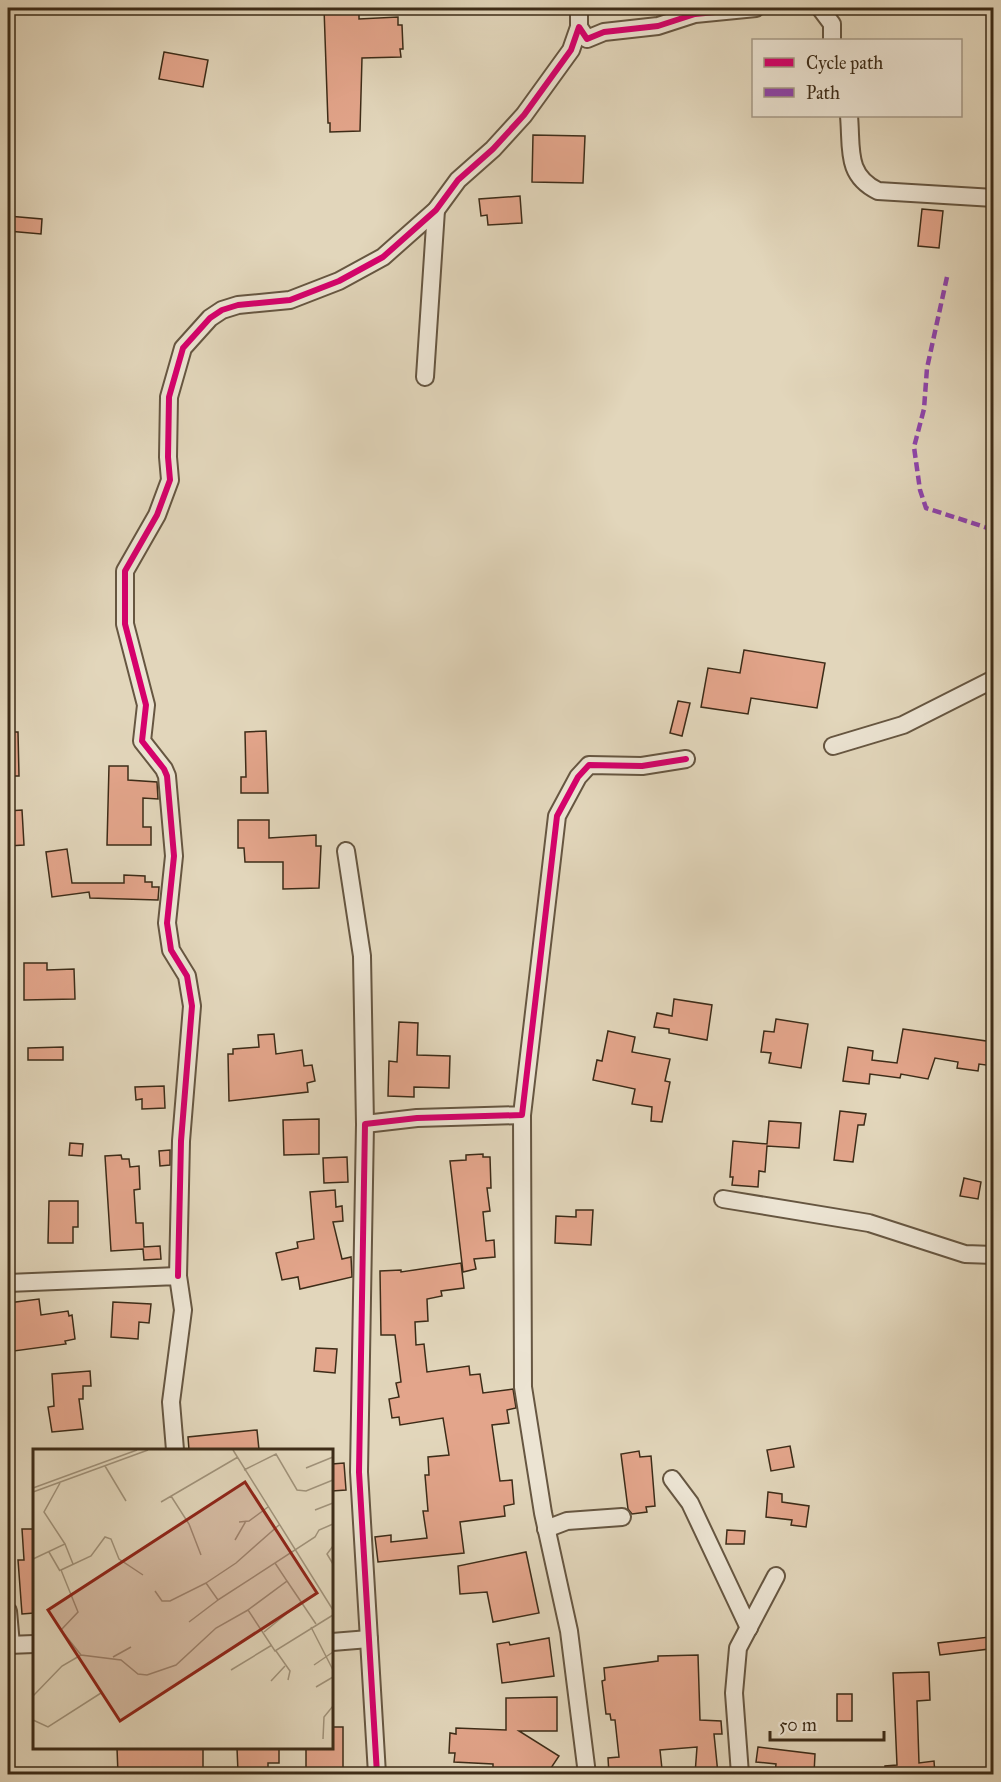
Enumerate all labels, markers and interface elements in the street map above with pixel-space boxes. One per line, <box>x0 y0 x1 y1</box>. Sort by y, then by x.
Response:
legend <box>752 39 962 117</box>
text: Cycle path <box>806 52 883 74</box>
text: Path <box>806 82 840 104</box>
inset map <box>33 1449 333 1749</box>
scale bar <box>770 1704 884 1742</box>
text: 50 m <box>779 1714 817 1736</box>

